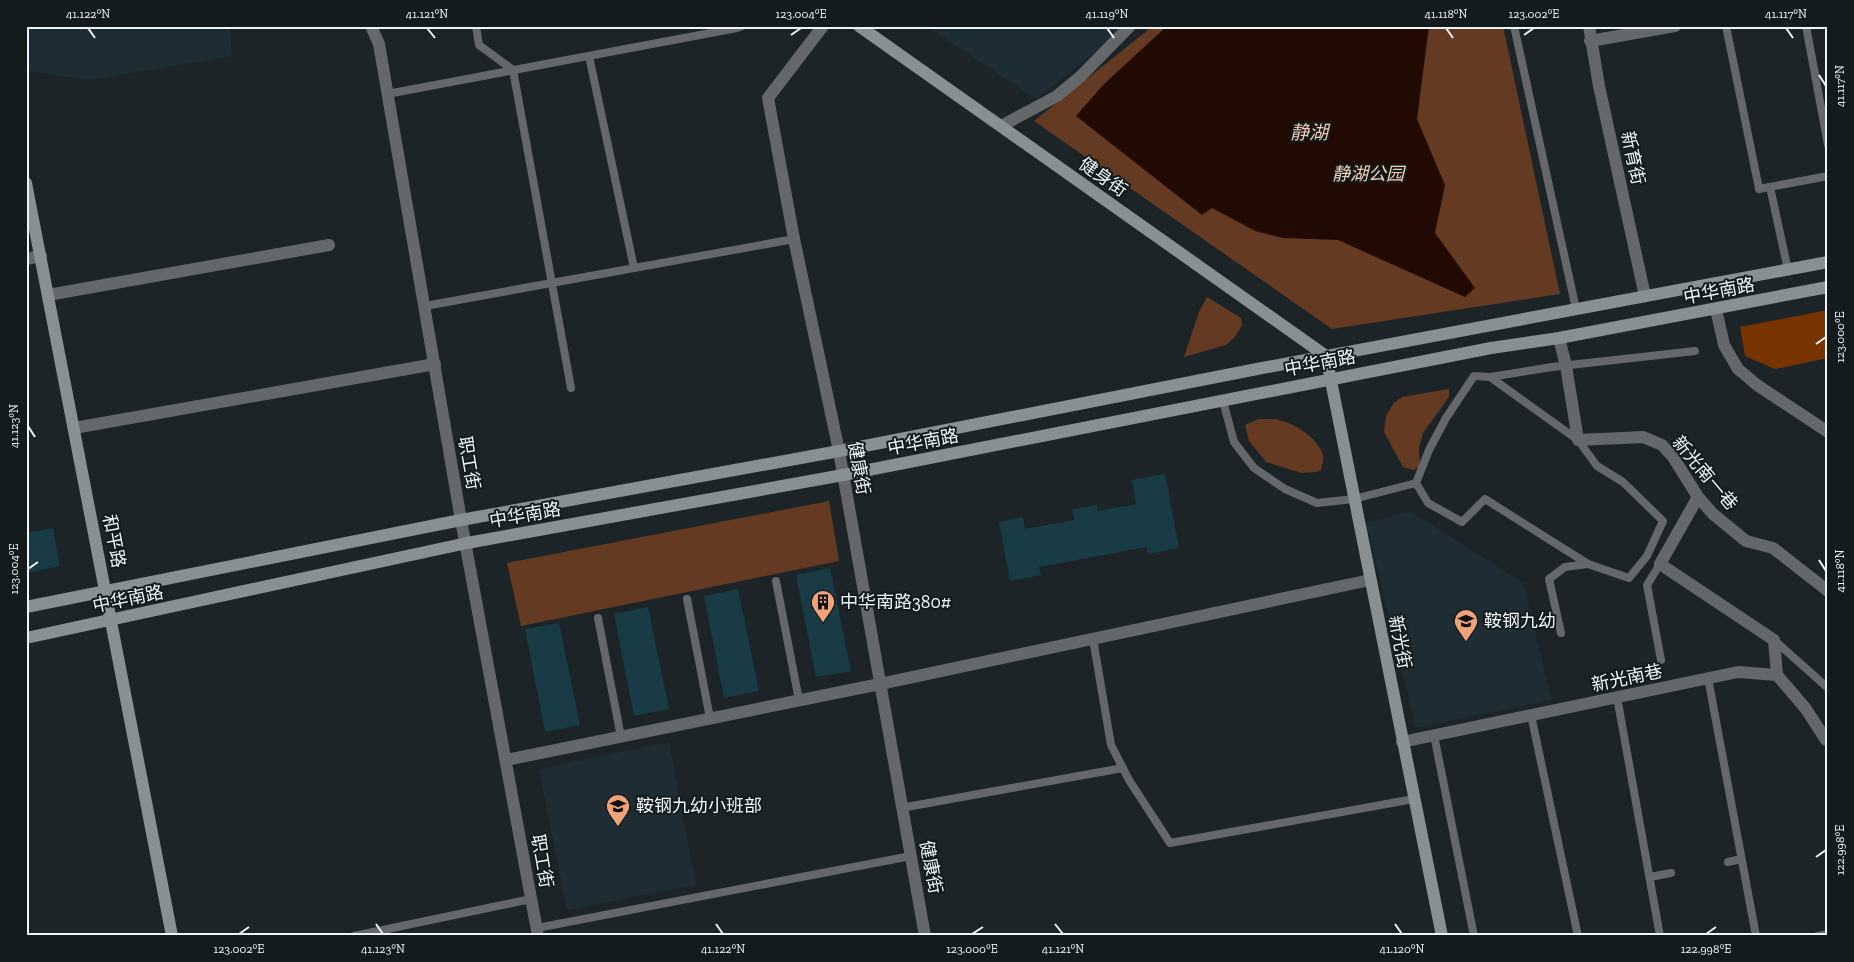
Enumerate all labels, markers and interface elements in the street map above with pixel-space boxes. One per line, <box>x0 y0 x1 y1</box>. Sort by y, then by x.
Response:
text: 41.122°N <box>66 7 110 21</box>
text: 41.121°N <box>406 7 448 21</box>
text: 123.004°E <box>776 7 826 21</box>
text: 41.119°N <box>1086 7 1129 21</box>
text: 41.118°N <box>1425 7 1468 21</box>
text: 123.002°E <box>1509 7 1559 21</box>
text: 41.117°N <box>1765 7 1807 21</box>
text: 41.117°N <box>1833 65 1847 107</box>
water label: 静湖 <box>1290 121 1331 144</box>
street label: 新育街 <box>1617 129 1649 187</box>
street label: 健身街 <box>1075 153 1131 201</box>
park label: 静湖公园 <box>1332 163 1407 185</box>
street label: 中华南路 <box>1682 273 1756 309</box>
text: 123.000°E <box>1833 311 1847 363</box>
street label: 中华南路 <box>1283 345 1357 381</box>
text: 41.123°N <box>7 404 21 448</box>
street label: 中华南路 <box>886 424 960 460</box>
street label: 新光南一巷 <box>1668 431 1742 515</box>
street label: 职工街 <box>453 435 485 491</box>
street label: 健康街 <box>843 440 875 496</box>
street label: 中华南路 <box>488 498 562 532</box>
street label: 和平路 <box>98 512 130 570</box>
text: 123.004°E <box>7 544 21 594</box>
text: 41.118°N <box>1833 549 1847 592</box>
street label: 中华南路 <box>90 581 166 617</box>
building icon: 中华南路380# <box>810 589 836 623</box>
place label: 中华南路380# <box>840 591 952 613</box>
school or university icon: 鞍钢九幼 <box>1453 608 1479 642</box>
place label: 鞍钢九幼 <box>1484 610 1556 632</box>
street label: 新光街 <box>1384 613 1416 671</box>
street label: 新光南巷 <box>1589 660 1665 696</box>
school or university icon: 鞍钢九幼小班部 <box>605 793 631 827</box>
place label: 鞍钢九幼小班部 <box>636 795 762 817</box>
text: 122.998°E <box>1833 825 1847 875</box>
street label: 职工街 <box>526 833 558 889</box>
street label: 健康街 <box>915 838 947 896</box>
text: 123.002°E <box>214 942 264 956</box>
text: 41.123°N <box>361 942 405 956</box>
text: 41.122°N <box>701 942 745 956</box>
text: 123.000°E <box>946 942 998 956</box>
text: 41.121°N <box>1042 942 1084 956</box>
text: 41.120°N <box>1380 942 1425 956</box>
text: 122.998°E <box>1681 942 1731 956</box>

